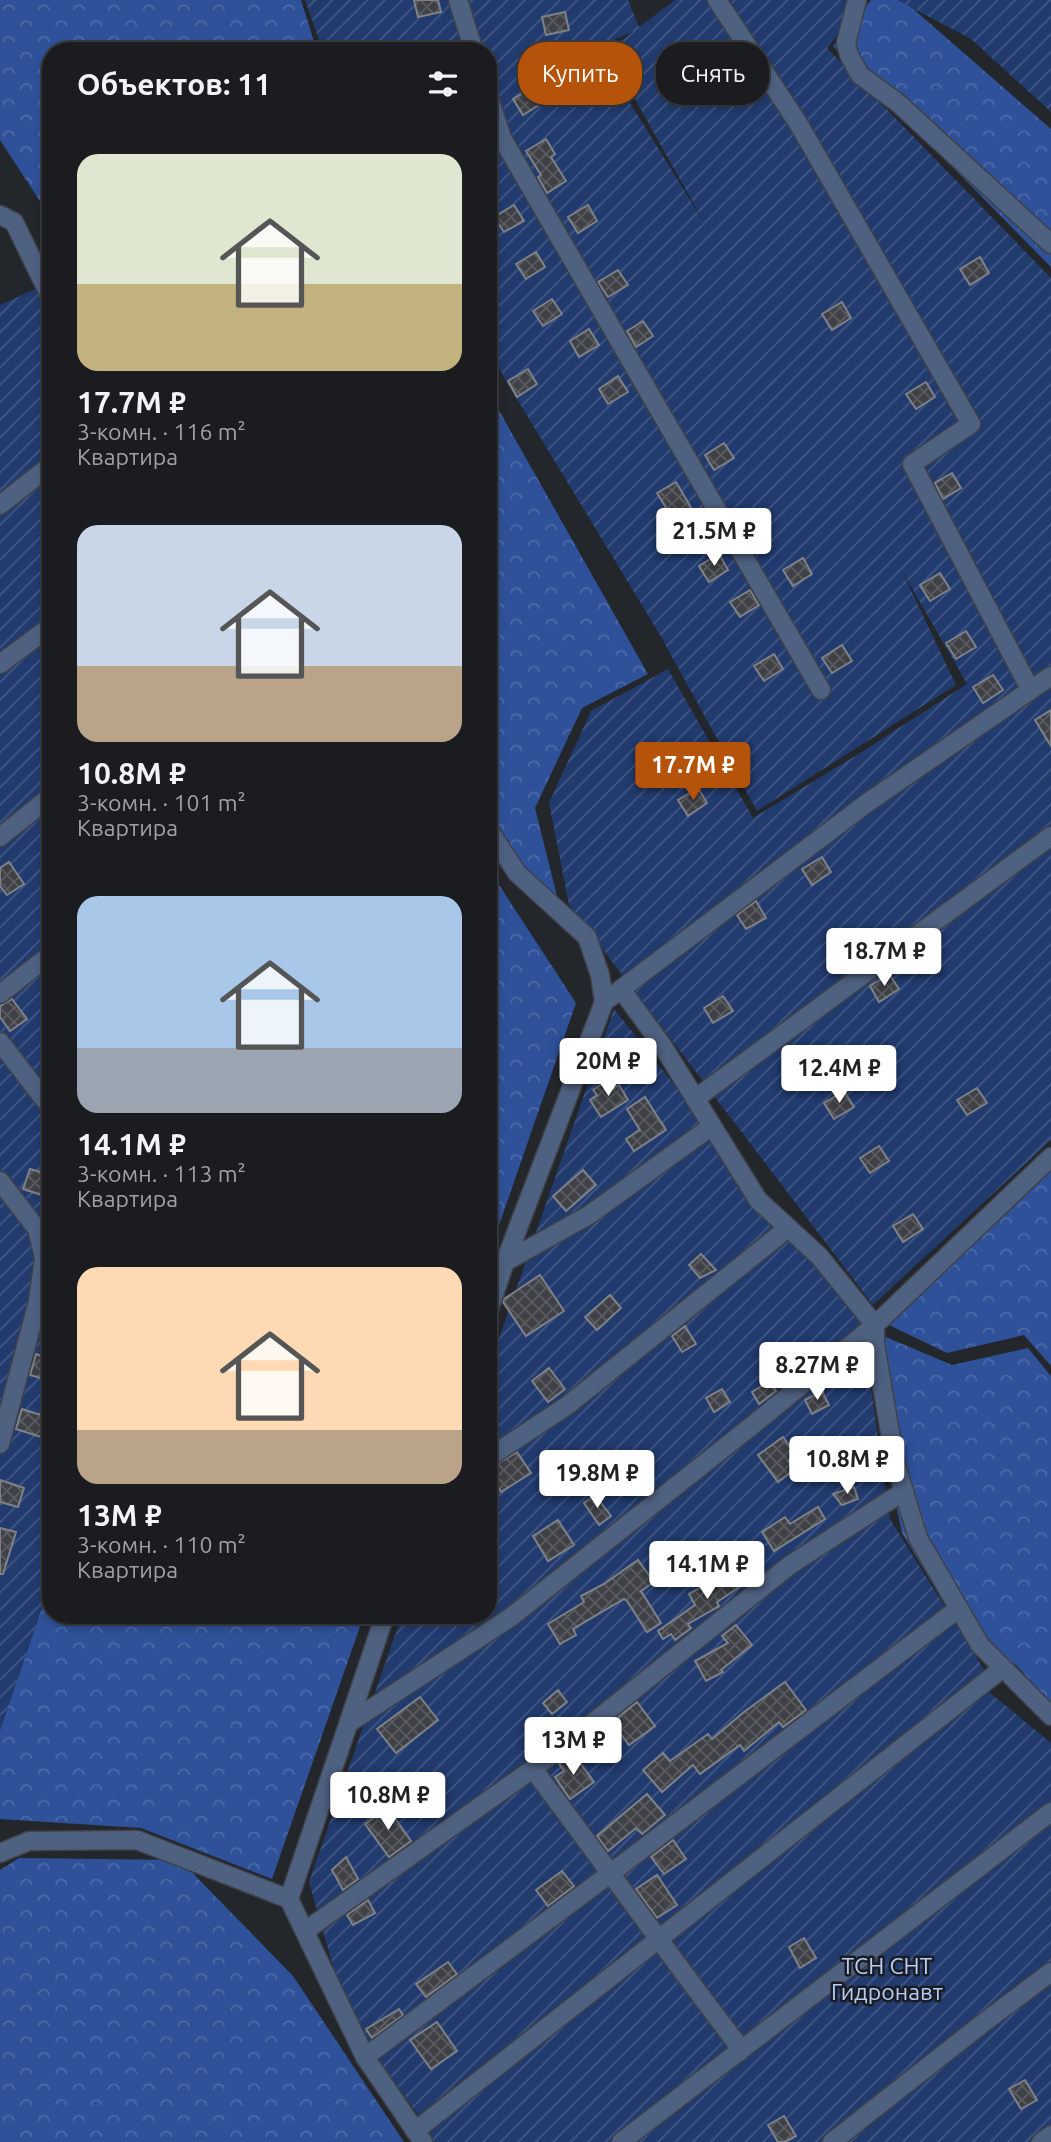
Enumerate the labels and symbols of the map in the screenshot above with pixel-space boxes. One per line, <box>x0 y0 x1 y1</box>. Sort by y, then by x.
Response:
pin: 21.5M ₽ <box>649 508 779 568</box>
pin: 17.7M ₽ <box>628 742 758 802</box>
pin: 18.7M ₽ <box>819 928 949 988</box>
pin: 20M ₽ <box>559 1038 657 1098</box>
pin: 12.4M ₽ <box>774 1046 904 1105</box>
pin: 8.27M ₽ <box>752 1342 882 1402</box>
pin: 10.8M ₽ <box>782 1436 912 1496</box>
pin: 19.8M ₽ <box>532 1450 662 1510</box>
pin: 14.1M ₽ <box>642 1542 772 1601</box>
pin: 13M ₽ <box>524 1718 622 1777</box>
pin: 10.8M ₽ <box>323 1772 453 1832</box>
park label: ТСН СНТ Гидронавт <box>831 1953 943 2004</box>

